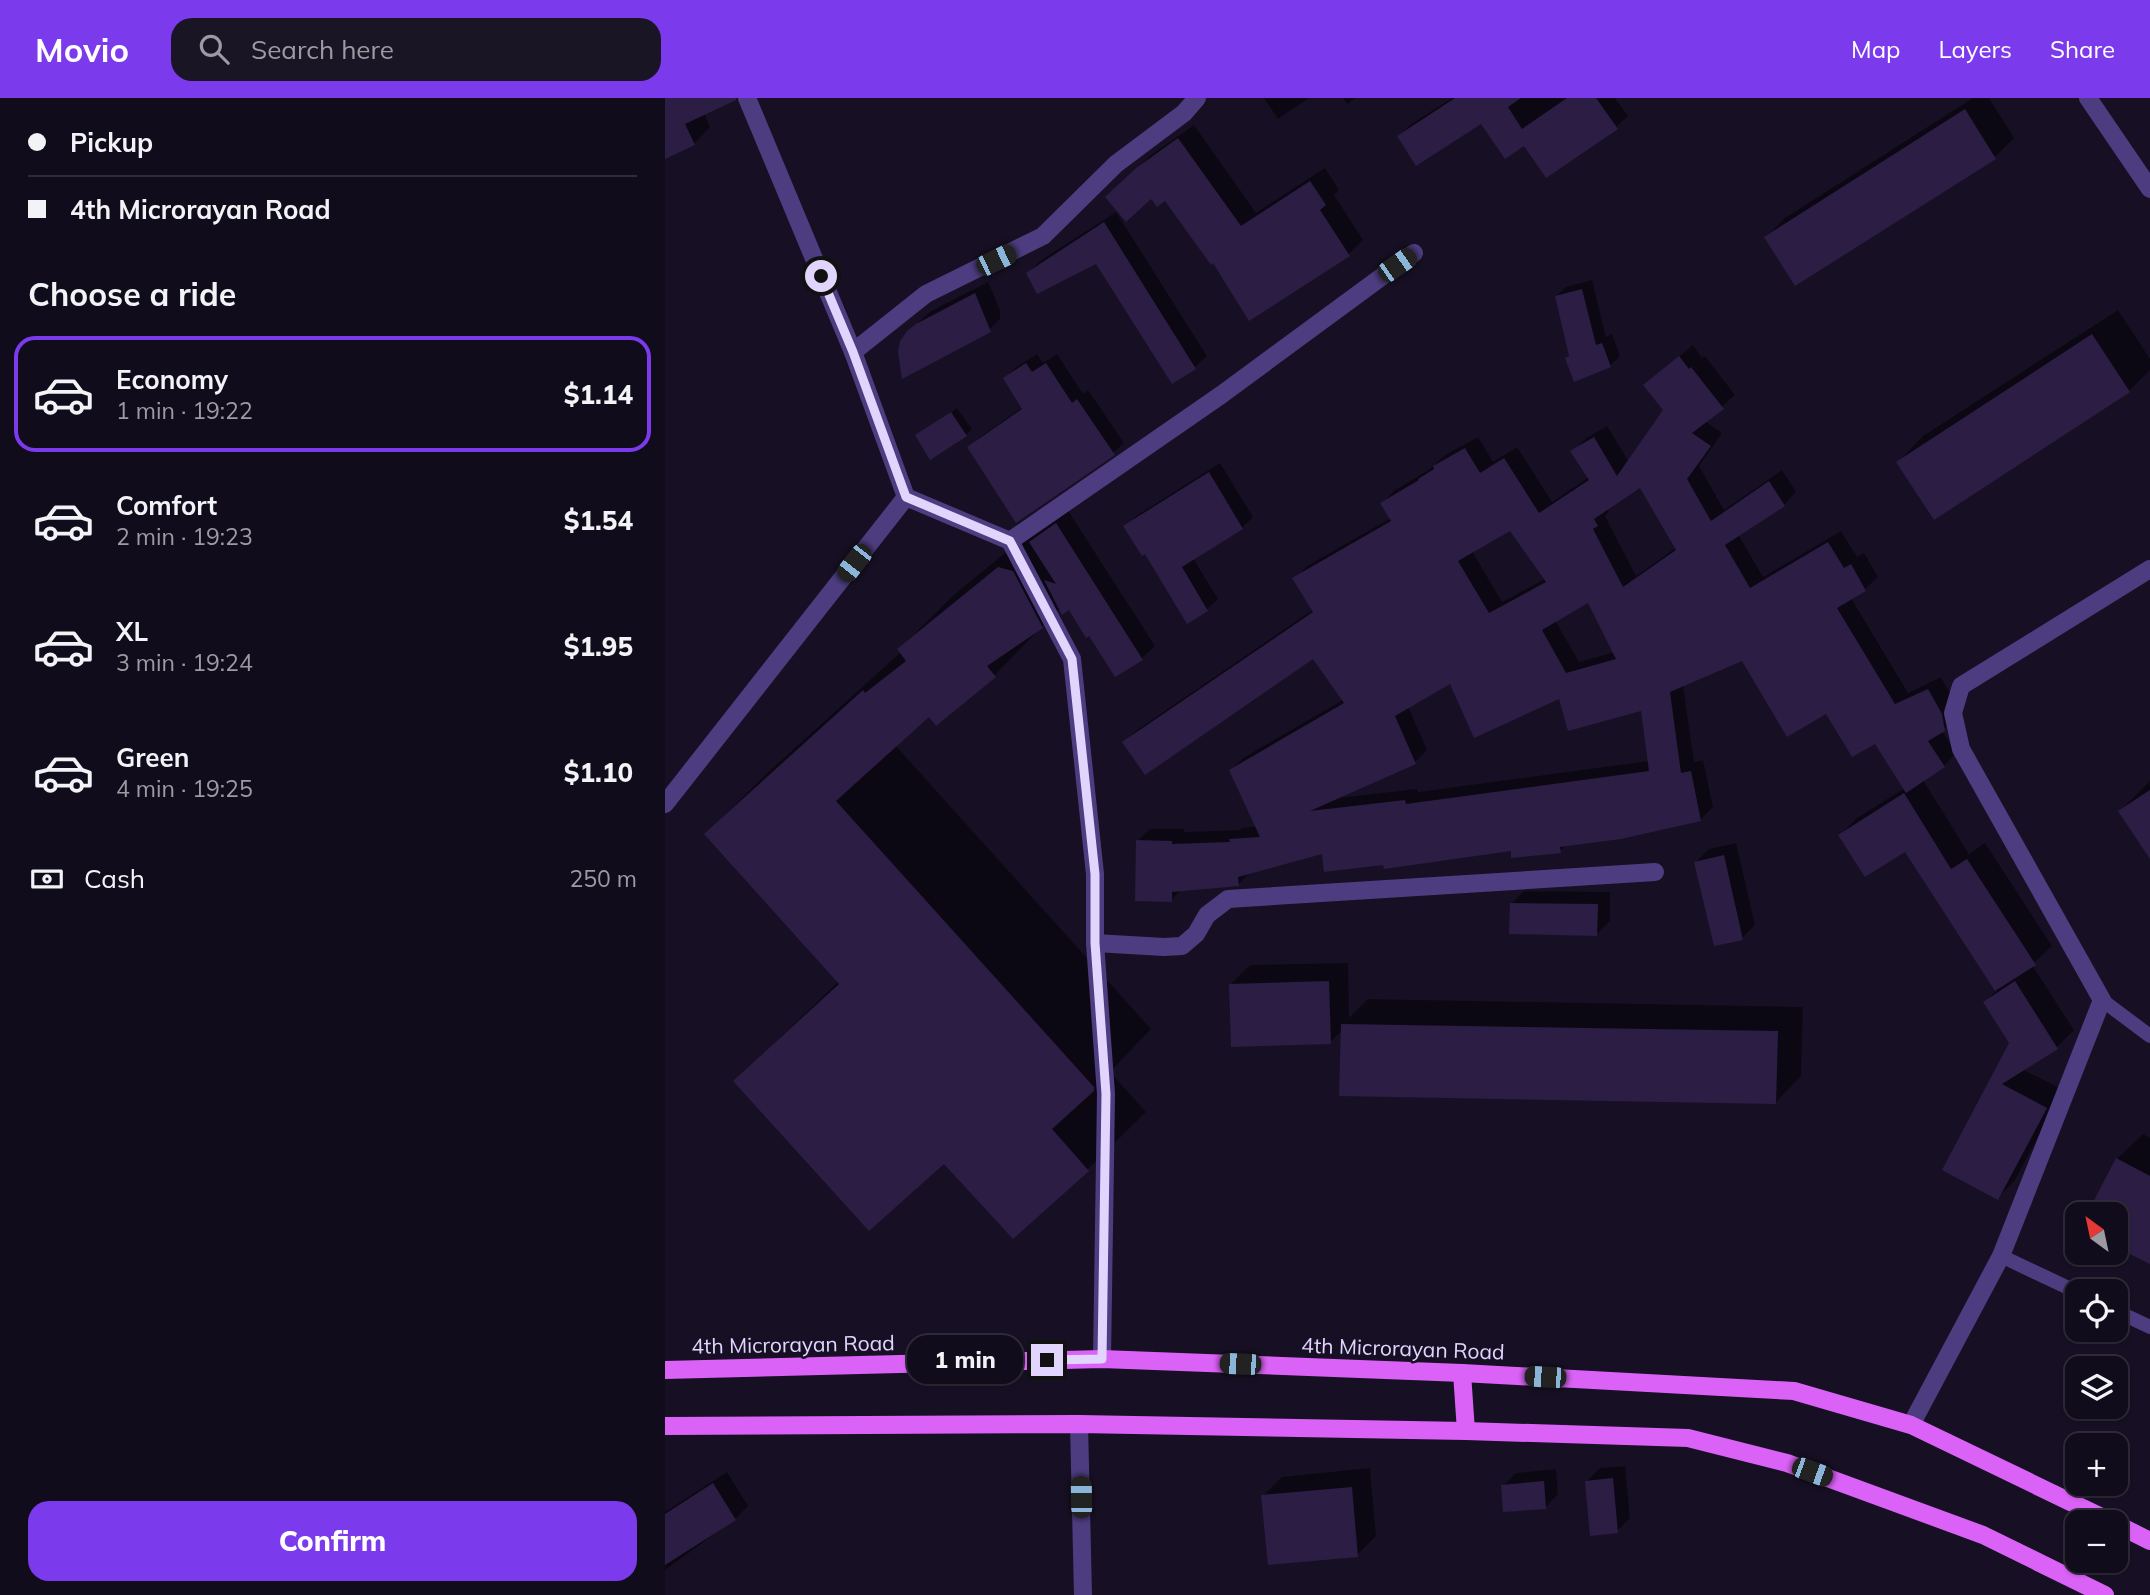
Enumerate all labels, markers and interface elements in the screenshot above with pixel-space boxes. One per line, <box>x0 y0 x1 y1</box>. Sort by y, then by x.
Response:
search box <box>171 18 661 81</box>
text: Movio <box>35 29 129 70</box>
icon: search <box>195 30 233 68</box>
text: Search here <box>251 33 394 66</box>
text: Map <box>1851 34 1900 64</box>
text: Layers <box>1938 34 2012 64</box>
text: Share <box>2050 34 2115 64</box>
text: Pickup <box>70 126 153 159</box>
text: 4th Microrayan Road <box>70 193 331 226</box>
car <box>973 241 1020 279</box>
car <box>1374 244 1421 286</box>
route start <box>805 260 837 292</box>
text: Choose a ride <box>28 274 236 314</box>
icon: car <box>32 363 95 426</box>
text: Economy <box>116 363 228 396</box>
text: $1.14 <box>564 378 633 411</box>
text: 1 min · 19:22 <box>116 396 253 425</box>
icon: car <box>32 489 95 552</box>
text: Comfort <box>116 489 217 522</box>
text: $1.54 <box>564 504 633 537</box>
text: 2 min · 19:23 <box>116 522 253 551</box>
car <box>833 540 876 586</box>
icon: car <box>32 615 95 678</box>
text: XL <box>116 615 148 648</box>
text: $1.95 <box>564 630 633 663</box>
text: 3 min · 19:24 <box>116 648 253 677</box>
icon: car <box>32 741 95 804</box>
text: Green <box>116 741 189 774</box>
text: $1.10 <box>564 756 633 789</box>
text: 4 min · 19:25 <box>116 774 253 803</box>
icon: cash <box>28 860 66 898</box>
text: Cash <box>84 862 145 895</box>
text: 250 m <box>569 864 637 893</box>
north arrow <box>2065 1202 2128 1265</box>
map controls <box>2065 1202 2128 1573</box>
button: locate <box>2065 1279 2128 1342</box>
street label: 4th Microrayan Road <box>691 1329 895 1359</box>
street label: 4th Microrayan Road <box>1301 1331 1505 1365</box>
callout: 1 min <box>907 1336 1023 1384</box>
route end <box>1031 1344 1063 1376</box>
text: 1 min <box>934 1345 996 1374</box>
car <box>1219 1353 1262 1375</box>
button: layers <box>2065 1356 2128 1419</box>
car <box>1524 1365 1567 1389</box>
button: + <box>2065 1433 2128 1496</box>
car <box>1789 1455 1836 1489</box>
car <box>1071 1476 1092 1518</box>
button: Confirm <box>28 1501 637 1581</box>
button: − <box>2065 1510 2128 1573</box>

